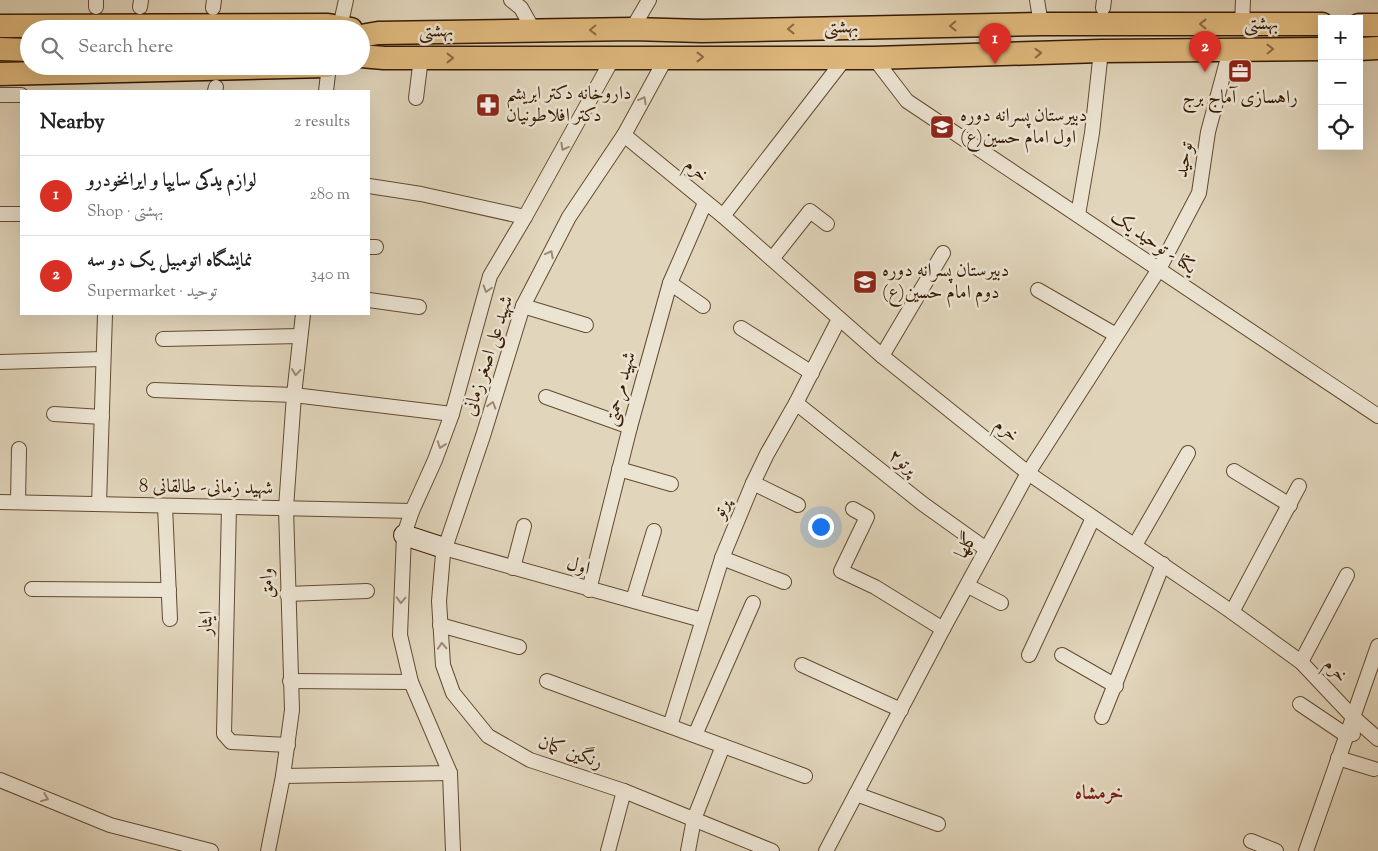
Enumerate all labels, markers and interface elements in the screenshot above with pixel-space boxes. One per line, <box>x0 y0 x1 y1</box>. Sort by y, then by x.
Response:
street label: بهشتی <box>1244 11 1278 38</box>
street label: بهشتی <box>823 14 859 42</box>
map controls <box>1318 15 1363 150</box>
button: + <box>1318 15 1363 60</box>
street label: بهشتی <box>418 18 454 46</box>
one-way arrow <box>1199 19 1206 29</box>
search box <box>20 20 370 75</box>
one-way arrow <box>949 20 957 31</box>
pin: 1 <box>979 23 1011 64</box>
one-way arrow <box>786 24 794 34</box>
one-way arrow <box>589 25 596 35</box>
pin: 2 <box>1189 31 1221 72</box>
icon: search <box>38 34 66 62</box>
text: Search here <box>78 34 173 61</box>
one-way arrow <box>1266 44 1274 54</box>
one-way arrow <box>1034 48 1042 58</box>
one-way arrow <box>696 52 704 62</box>
one-way arrow <box>446 53 454 63</box>
office icon: راهسازی آماج برج <box>1227 58 1253 84</box>
button: − <box>1318 60 1363 105</box>
place label: داروخانه دکتر ابریشم دکتر افلاطونیان <box>506 81 632 130</box>
place label: راهسازی آماج برج <box>1182 85 1298 114</box>
pharmacy icon: داروخانه دکتر ابریشم دکتر افلاطونیان <box>475 92 501 118</box>
one-way arrow <box>637 96 647 105</box>
place label: دبیرستان پسرانه دوره اول امام حسین(ع) <box>960 103 1087 153</box>
button: locate <box>1318 105 1363 150</box>
text: Nearby <box>40 108 105 138</box>
text: 2 results <box>294 111 350 134</box>
school or university icon: دبیرستان پسرانه دوره اول امام حسین(ع) <box>929 114 955 140</box>
street label: توحید <box>1169 140 1201 180</box>
one-way arrow <box>560 142 570 151</box>
street label: خرم <box>677 153 714 190</box>
text: لوازم یدکی سایپا و ایرانخودرو <box>87 168 256 195</box>
text: 1 <box>53 184 59 207</box>
text: 280 m <box>309 184 350 207</box>
text: Shop · بهشتی <box>87 201 163 224</box>
street label: یکتا - توحید یک <box>1104 204 1203 283</box>
text: نمایشگاه اتومبیل یک دو سه <box>87 248 252 275</box>
one-way arrow <box>544 250 554 259</box>
place label: دبیرستان پسرانه دوره دوم امام حسین(ع) <box>882 258 1009 308</box>
text: 2 <box>52 264 60 287</box>
text: 340 m <box>311 264 350 287</box>
school or university icon: دبیرستان پسرانه دوره دوم امام حسین(ع) <box>852 269 878 295</box>
text: Supermarket · توحید <box>87 281 217 304</box>
one-way arrow <box>482 285 492 293</box>
street label: شهید علی اصغر زمانی <box>457 292 521 420</box>
street label: شهید مرحمتی <box>598 349 644 429</box>
one-way arrow <box>291 368 302 376</box>
one-way arrow <box>487 401 497 409</box>
street label: خرم <box>987 413 1024 450</box>
one-way arrow <box>436 440 446 449</box>
street label: پرتو۲ <box>882 443 924 484</box>
street label: شهید زمانی- طالقانی 8 <box>139 473 273 503</box>
street label: پرتو <box>705 494 739 525</box>
your location <box>808 514 834 540</box>
street label: گلها <box>949 528 985 564</box>
street label: اول <box>563 551 593 583</box>
street label: وامق <box>254 567 282 599</box>
one-way arrow <box>396 597 407 605</box>
street label: ایثار <box>193 610 221 638</box>
one-way arrow <box>436 642 447 650</box>
street label: خرم <box>1316 653 1353 690</box>
street label: رنگین کمان <box>534 728 606 777</box>
district label: خرمشاه <box>1075 780 1123 809</box>
one-way arrow <box>40 792 49 803</box>

